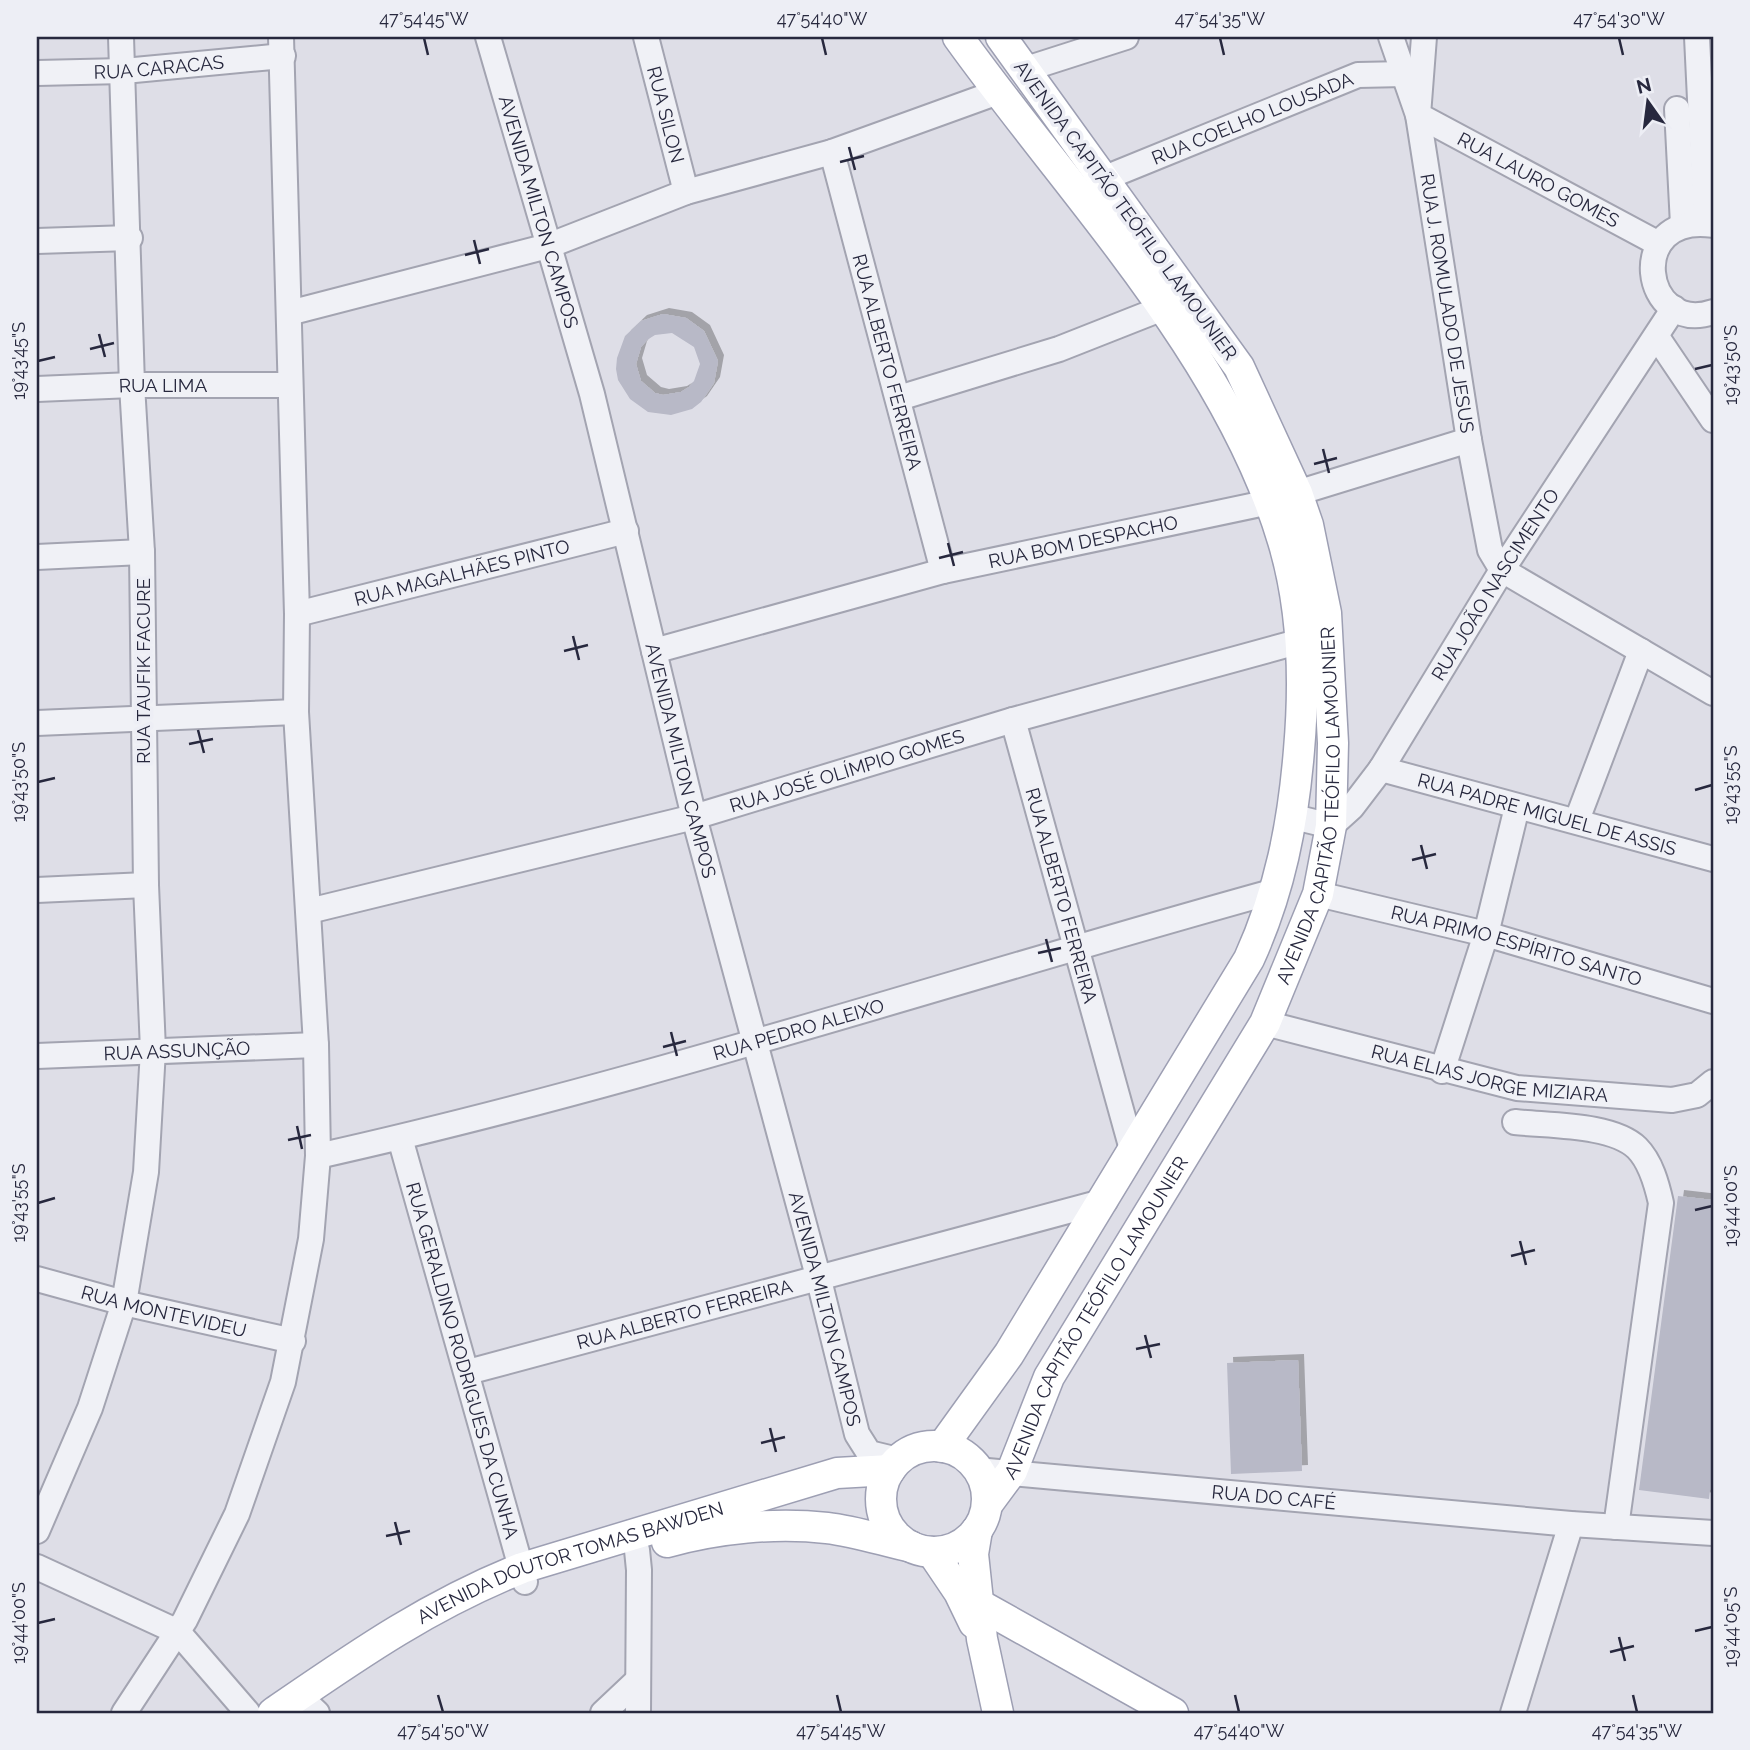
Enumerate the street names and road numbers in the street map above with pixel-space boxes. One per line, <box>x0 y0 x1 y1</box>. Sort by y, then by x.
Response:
street label: RUA CARACAS <box>93 51 225 83</box>
street label: AVENIDA CAPITÃO TEÓFILO LAMOUNIER <box>1010 56 1242 364</box>
street label: RUA SILON <box>643 64 689 165</box>
street label: RUA COELHO LOUSADA <box>1148 67 1356 169</box>
street label: AVENIDA MILTON CAMPOS <box>495 93 583 331</box>
street label: RUA LAURO GOMES <box>1454 127 1623 232</box>
street label: RUA J. ROMULADO DE JESUS <box>1416 172 1479 434</box>
street label: RUA ALBERTO FERREIRA <box>848 251 927 472</box>
street label: RUA LIMA <box>118 374 207 397</box>
street label: RUA JOÃO NASCIMENTO <box>1427 485 1563 684</box>
street label: RUA BOM DESPACHO <box>986 511 1180 572</box>
street label: RUA MAGALHÃES PINTO <box>352 535 572 610</box>
street label: RUA TAUFIK FACURE <box>132 578 154 764</box>
street label: AVENIDA CAPITÃO TEÓFILO LAMOUNIER <box>1271 626 1344 987</box>
street label: AVENIDA MILTON CAMPOS <box>641 641 721 880</box>
street label: RUA JOSÉ OLÍMPIO GOMES <box>727 724 967 817</box>
street label: RUA PADRE MIGUEL DE ASSIS <box>1415 768 1679 860</box>
street label: RUA ALBERTO FERREIRA <box>1021 785 1102 1006</box>
street label: RUA PRIMO ESPÍRITO SANTO <box>1389 901 1644 990</box>
street label: RUA PEDRO ALEIXO <box>710 994 887 1064</box>
street label: RUA ASSUNÇÃO <box>103 1037 251 1064</box>
street label: RUA ELIAS JORGE MIZIARA <box>1369 1040 1609 1106</box>
street label: AVENIDA CAPITÃO TEÓFILO LAMOUNIER <box>999 1152 1192 1483</box>
street label: RUA GERALDINO RODRIGUES DA CUNHA <box>402 1180 523 1541</box>
street label: AVENIDA MILTON CAMPOS <box>785 1189 866 1428</box>
street label: RUA ALBERTO FERREIRA <box>574 1274 795 1353</box>
street label: RUA MONTEVIDEU <box>79 1281 249 1341</box>
street label: RUA DO CAFÉ <box>1211 1480 1337 1514</box>
street label: AVENIDA DOUTOR TOMAS BAWDEN <box>413 1497 726 1628</box>

